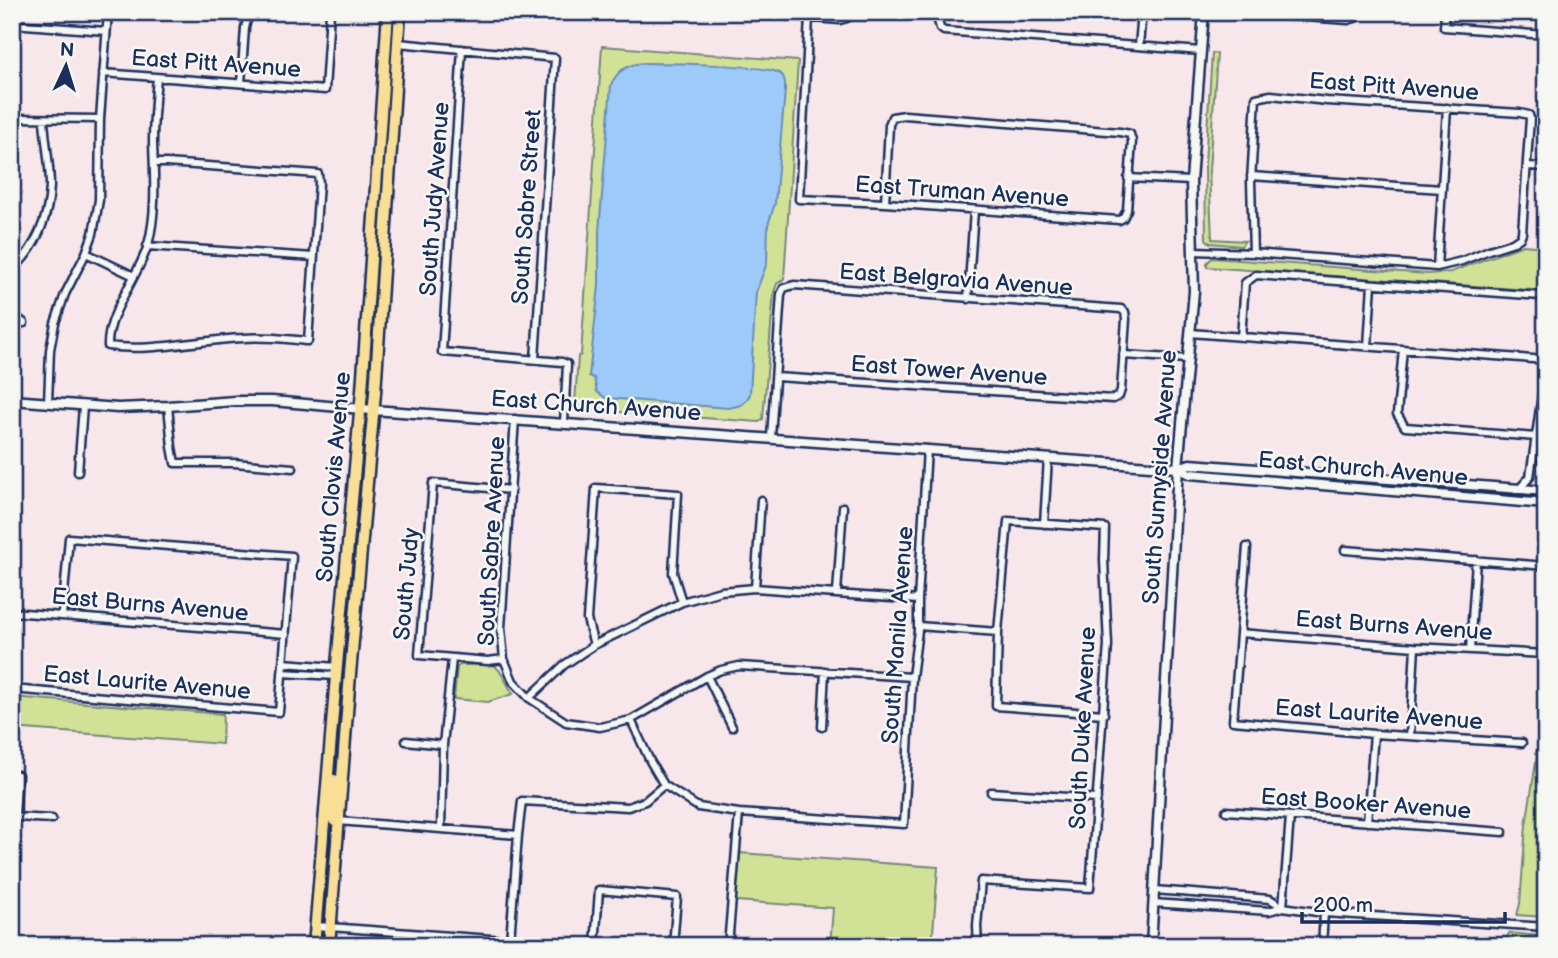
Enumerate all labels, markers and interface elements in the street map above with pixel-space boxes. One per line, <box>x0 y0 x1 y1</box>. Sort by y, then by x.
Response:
north arrow <box>32 32 102 102</box>
text: N <box>59 39 75 63</box>
street label: East Pitt Avenue <box>130 44 302 84</box>
street label: East Pitt Avenue <box>1308 67 1480 107</box>
street label: South Judy Avenue <box>414 101 456 297</box>
street label: South Sabre Street <box>506 109 548 305</box>
street label: East Truman Avenue <box>854 171 1070 213</box>
street label: East Belgravia Avenue <box>838 258 1074 302</box>
street label: South Sunnyside Avenue <box>1137 349 1183 605</box>
street label: East Tower Avenue <box>850 350 1048 392</box>
street label: South Clovis Avenue <box>311 371 357 583</box>
street label: East Church Avenue <box>490 385 702 427</box>
street label: South Sabre Avenue <box>473 435 511 647</box>
street label: East Church Avenue <box>1257 446 1469 492</box>
street label: South Manila Avenue <box>876 525 920 745</box>
street label: South Judy <box>388 526 426 641</box>
street label: East Burns Avenue <box>50 582 250 628</box>
street label: East Burns Avenue <box>1295 605 1493 647</box>
street label: South Duke Avenue <box>1064 626 1102 830</box>
street label: East Laurite Avenue <box>42 660 252 706</box>
street label: East Laurite Avenue <box>1274 694 1484 736</box>
street label: East Booker Avenue <box>1260 783 1472 825</box>
scale bar <box>1302 881 1506 925</box>
text: 200 m <box>1313 893 1373 918</box>

